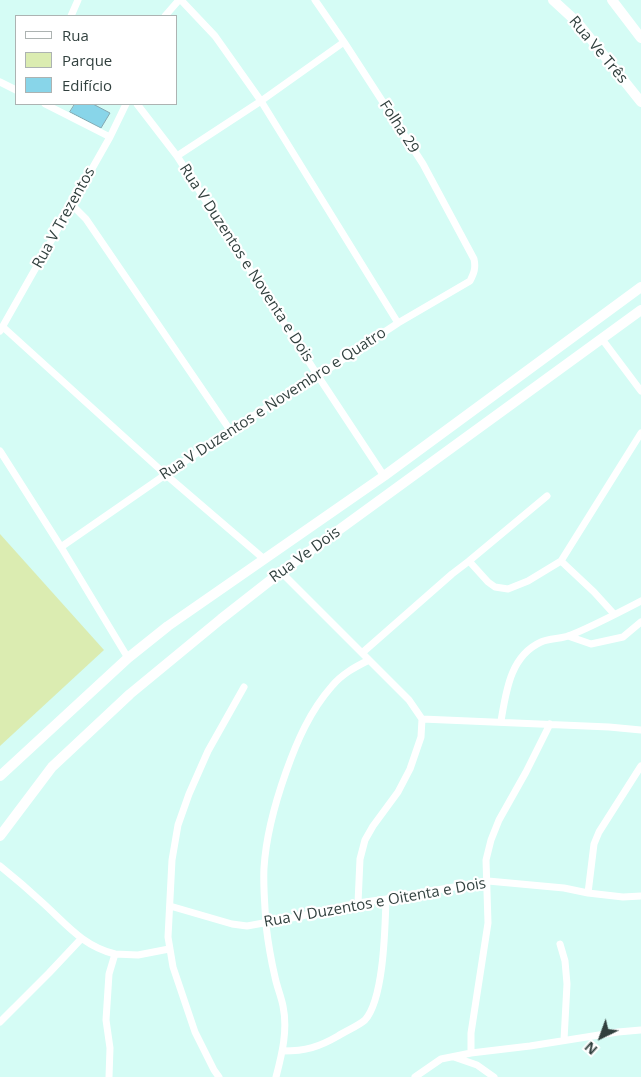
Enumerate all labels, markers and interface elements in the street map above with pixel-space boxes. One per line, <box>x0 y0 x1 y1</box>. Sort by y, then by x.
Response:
street label: Rua Ve Três <box>565 13 631 87</box>
legend <box>15 15 178 105</box>
text: Rua <box>62 25 89 45</box>
text: Parque <box>62 50 112 70</box>
text: Edifício <box>62 75 112 95</box>
street label: Folha 29 <box>375 97 423 157</box>
street label: Rua V Duzentos e Noventa e Dois <box>175 161 317 365</box>
street label: Rua V Trezentos <box>29 164 99 272</box>
street label: Rua V Duzentos e Novembro e Quatro <box>156 324 390 484</box>
street label: Rua Ve Dois <box>266 523 344 587</box>
street label: Rua V Duzentos e Oitenta e Dois <box>263 875 487 931</box>
north arrow <box>576 1012 626 1062</box>
text: N <box>580 1038 601 1059</box>

